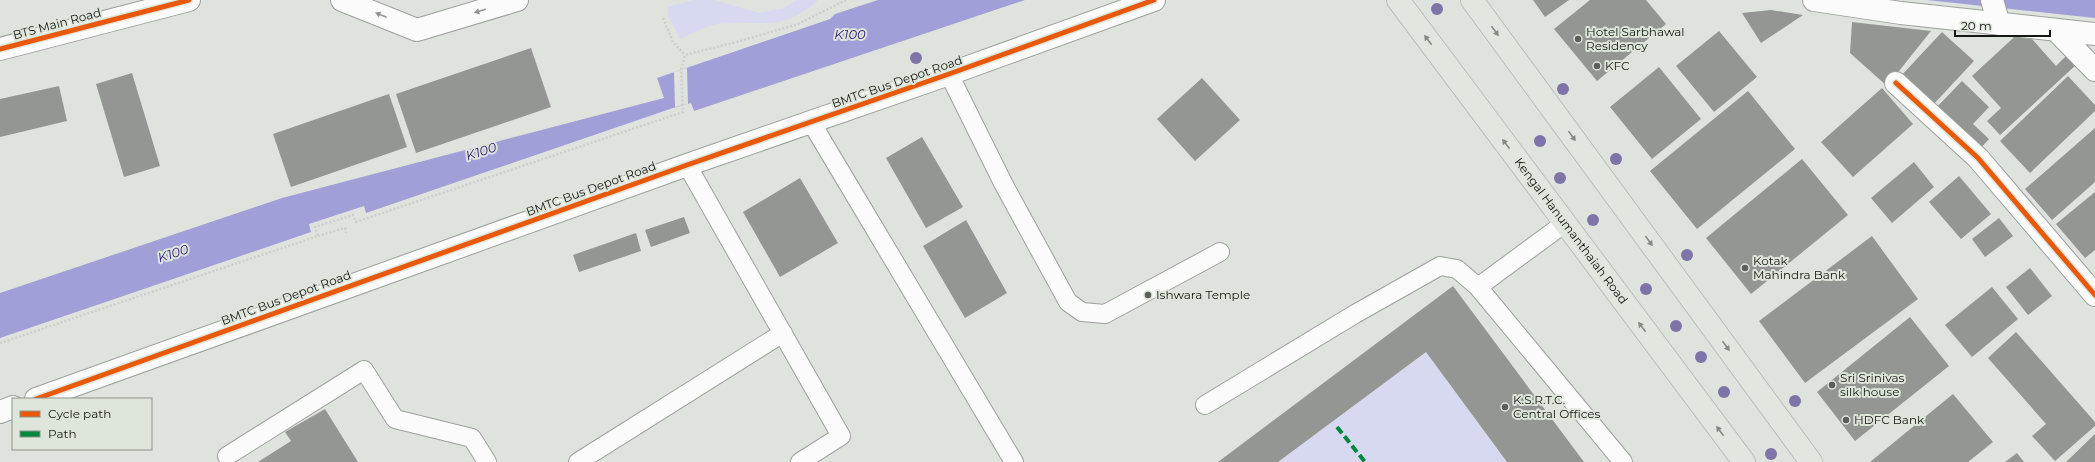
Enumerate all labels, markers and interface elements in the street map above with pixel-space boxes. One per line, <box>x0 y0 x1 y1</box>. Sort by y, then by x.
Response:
street label: BTS Main Road <box>11 5 103 42</box>
one-way arrow <box>473 8 485 14</box>
one-way arrow <box>374 12 386 18</box>
scale bar <box>1955 12 2050 38</box>
text: 20 m <box>1961 18 1992 33</box>
place label: Hotel Sarbhawal Residency <box>1586 24 1685 53</box>
water label: K100 <box>834 26 866 42</box>
one-way arrow <box>1491 26 1499 37</box>
marker: Hotel Sarbhawal Residency <box>1573 34 1583 44</box>
one-way arrow <box>1424 35 1432 45</box>
street label: BMTC Bus Depot Road <box>830 52 964 111</box>
place label: KFC <box>1605 58 1630 73</box>
marker: KFC <box>1592 61 1602 71</box>
one-way arrow <box>1568 131 1576 142</box>
water label: K100 <box>464 138 499 163</box>
one-way arrow <box>1502 139 1510 150</box>
street label: Kengal Hanumanthaiah Road <box>1511 155 1631 307</box>
street label: BMTC Bus Depot Road <box>524 158 658 219</box>
one-way arrow <box>1645 236 1653 246</box>
water label: K100 <box>156 240 191 265</box>
place label: Kotak Mahindra Bank <box>1753 253 1846 282</box>
marker: Kotak Mahindra Bank <box>1740 263 1750 273</box>
street label: BMTC Bus Depot Road <box>219 267 353 328</box>
place label: Ishwara Temple <box>1156 287 1250 302</box>
marker: Ishwara Temple <box>1143 290 1153 300</box>
one-way arrow <box>1638 322 1646 332</box>
one-way arrow <box>1722 340 1730 351</box>
place label: Sri Srinivas silk house <box>1840 370 1904 399</box>
marker: Sri Srinivas silk house <box>1827 380 1837 390</box>
place label: K.S.R.T.C. Central Offices <box>1513 392 1601 421</box>
legend <box>12 398 152 450</box>
marker: K.S.R.T.C. Central Offices <box>1500 402 1510 412</box>
text: Cycle path <box>48 406 111 421</box>
place label: HDFC Bank <box>1854 412 1925 427</box>
marker: HDFC Bank <box>1841 415 1851 425</box>
text: Path <box>48 426 77 441</box>
one-way arrow <box>1716 426 1724 437</box>

